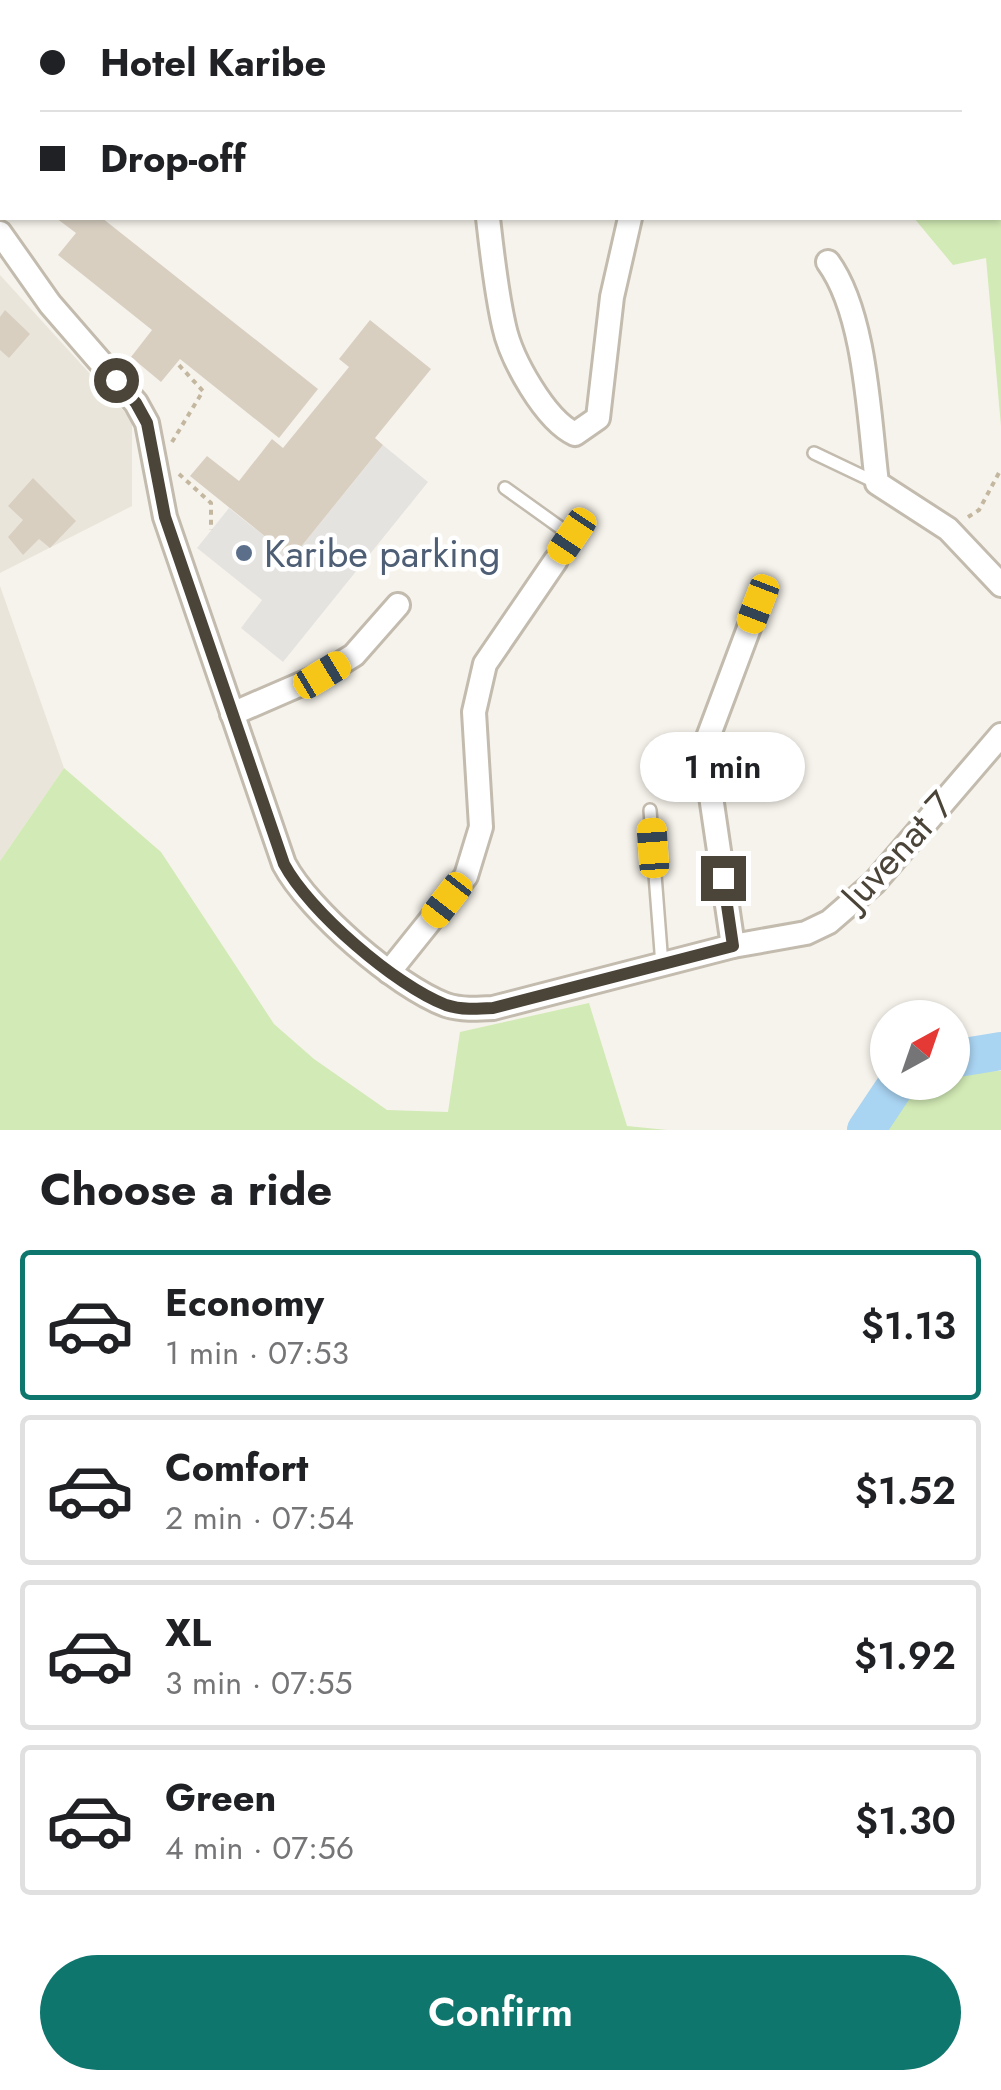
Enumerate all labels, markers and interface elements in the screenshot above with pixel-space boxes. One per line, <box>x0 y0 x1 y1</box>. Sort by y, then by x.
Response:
text: Hotel Karibe <box>100 35 326 90</box>
text: Drop-off <box>100 131 246 186</box>
route start <box>94 358 139 403</box>
car <box>543 503 601 569</box>
place label: Karibe parking <box>264 526 500 581</box>
marker: Karibe parking <box>233 542 255 564</box>
car <box>733 571 783 637</box>
car <box>289 647 355 703</box>
callout: 1 min <box>640 733 806 803</box>
text: 1 min <box>684 744 761 790</box>
street label: Juvenat 7 <box>825 779 966 925</box>
car <box>636 817 670 879</box>
route end <box>701 856 746 901</box>
car <box>417 867 477 933</box>
north arrow <box>870 1000 970 1100</box>
map controls <box>870 1000 970 1100</box>
text: Choose a ride <box>40 1157 332 1222</box>
text: Economy <box>165 1275 324 1330</box>
icon: car <box>45 1280 135 1370</box>
text: $1.13 <box>861 1298 956 1353</box>
text: 1 min · 07:53 <box>165 1330 349 1376</box>
text: Comfort <box>165 1440 308 1495</box>
icon: car <box>45 1445 135 1535</box>
text: $1.52 <box>855 1463 956 1518</box>
text: 2 min · 07:54 <box>165 1495 354 1541</box>
text: XL <box>165 1605 211 1660</box>
icon: car <box>45 1610 135 1700</box>
text: $1.92 <box>854 1628 956 1683</box>
text: 3 min · 07:55 <box>165 1660 353 1706</box>
text: Green <box>165 1770 276 1825</box>
icon: car <box>45 1775 135 1865</box>
text: $1.30 <box>855 1793 956 1848</box>
text: 4 min · 07:56 <box>165 1825 354 1871</box>
button: Confirm <box>40 1955 961 2070</box>

